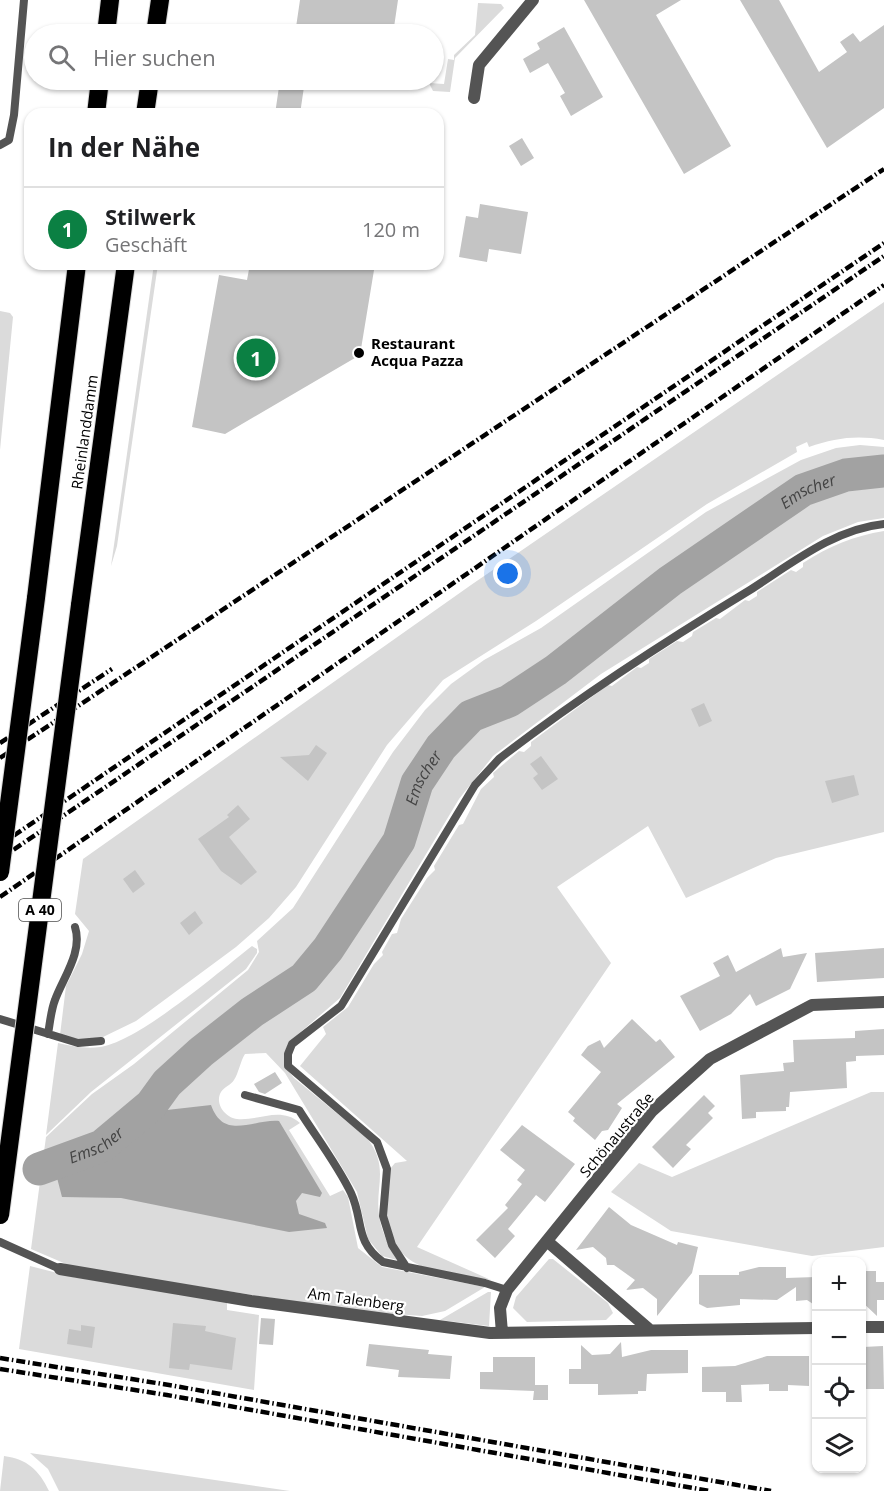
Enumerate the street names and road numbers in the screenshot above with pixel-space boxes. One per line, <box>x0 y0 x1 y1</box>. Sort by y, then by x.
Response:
street label: Rheinlanddamm <box>66 373 102 491</box>
road number: A 40 <box>19 899 61 921</box>
street label: Schönaustraße <box>575 1088 658 1181</box>
street label: Am Talenberg <box>307 1282 406 1316</box>

